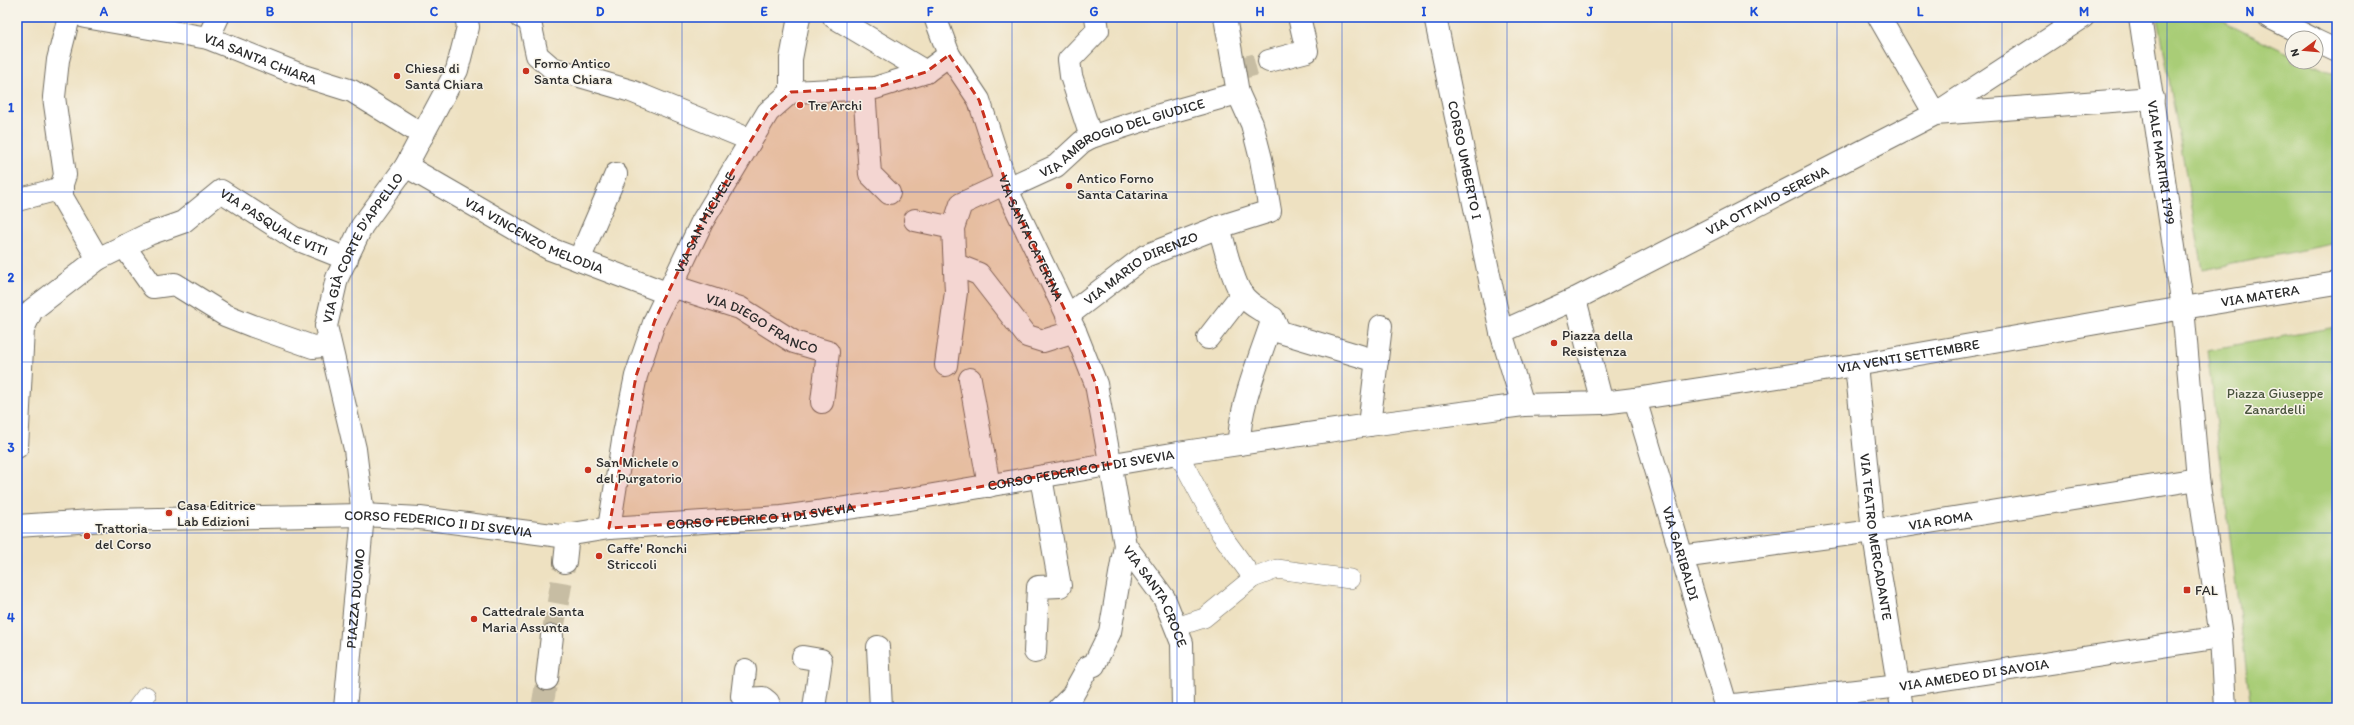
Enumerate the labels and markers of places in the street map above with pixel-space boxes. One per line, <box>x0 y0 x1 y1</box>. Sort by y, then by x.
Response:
place label: Forno Antico Santa Chiara <box>534 55 612 88</box>
place label: Chiesa di Santa Chiara <box>405 60 483 93</box>
marker: Forno Antico Santa Chiara <box>521 66 531 76</box>
marker: Chiesa di Santa Chiara <box>392 71 402 81</box>
place label: Tre Archi <box>808 97 862 114</box>
marker: Tre Archi <box>795 100 805 110</box>
place label: Antico Forno Santa Catarina <box>1077 170 1169 203</box>
marker: Antico Forno Santa Catarina <box>1064 181 1074 191</box>
place label: Piazza della Resistenza <box>1562 327 1633 360</box>
marker: Piazza della Resistenza <box>1549 338 1559 348</box>
place label: San Michele o del Purgatorio <box>596 454 682 487</box>
marker: San Michele o del Purgatorio <box>583 465 593 475</box>
place label: Casa Editrice Lab Edizioni <box>177 497 256 530</box>
marker: Casa Editrice Lab Edizioni <box>164 508 174 518</box>
place label: Trattoria del Corso <box>95 520 151 553</box>
marker: Trattoria del Corso <box>82 531 92 541</box>
place label: Caffe' Ronchi Striccoli <box>607 540 687 573</box>
marker: Caffe' Ronchi Striccoli <box>594 551 604 561</box>
place label: FAL <box>2195 582 2218 599</box>
marker: FAL <box>2182 585 2192 595</box>
place label: Cattedrale Santa Maria Assunta <box>482 603 585 636</box>
marker: Cattedrale Santa Maria Assunta <box>469 614 479 624</box>

